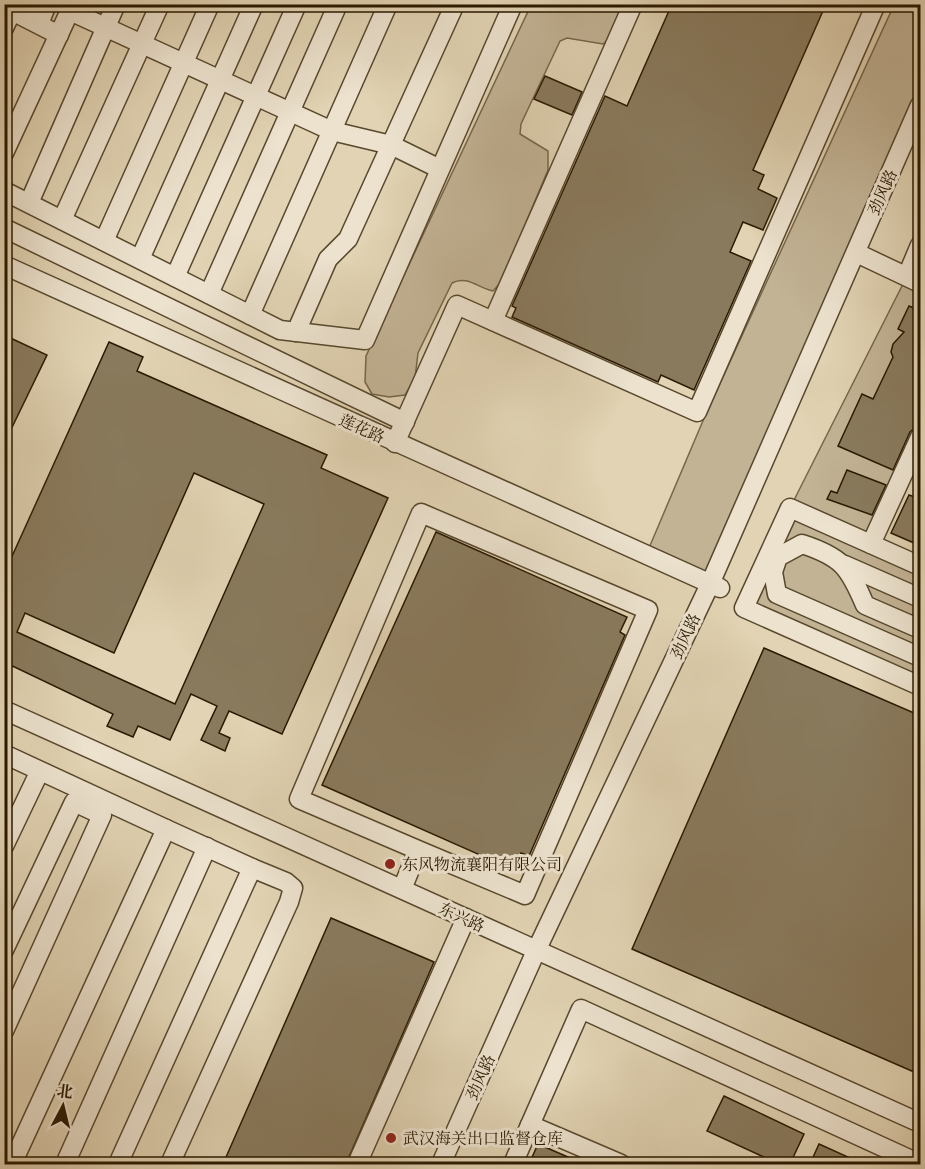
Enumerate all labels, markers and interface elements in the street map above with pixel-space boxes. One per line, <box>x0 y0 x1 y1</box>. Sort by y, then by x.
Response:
street label: 劲风路 <box>863 166 901 218</box>
street label: 莲花路 <box>336 409 388 447</box>
street label: 劲风路 <box>666 610 704 662</box>
place label: 东风物流襄阳有限公司 <box>402 854 562 874</box>
marker: 东风物流襄阳有限公司 <box>383 857 397 871</box>
street label: 东兴路 <box>436 898 488 936</box>
street label: 劲风路 <box>461 1051 499 1103</box>
north arrow <box>33 1076 93 1136</box>
text: 北 <box>56 1080 74 1102</box>
place label: 武汉海关出口监督仓库 <box>403 1128 563 1148</box>
marker: 武汉海关出口监督仓库 <box>384 1131 398 1145</box>

